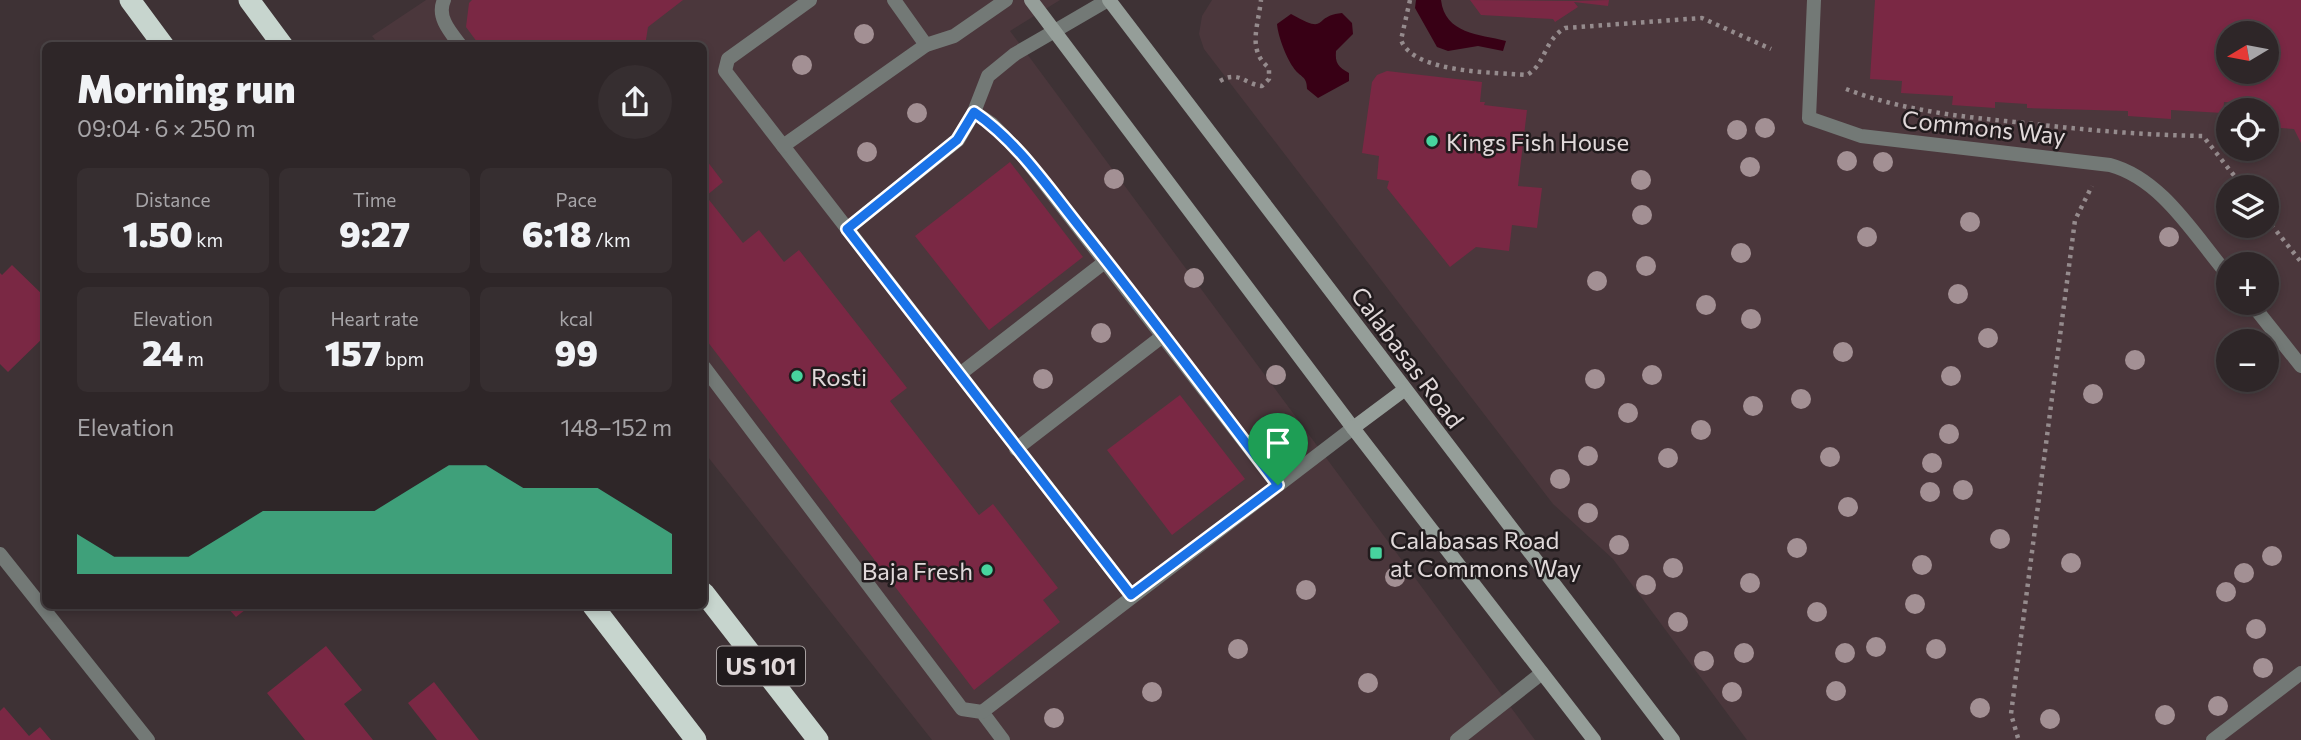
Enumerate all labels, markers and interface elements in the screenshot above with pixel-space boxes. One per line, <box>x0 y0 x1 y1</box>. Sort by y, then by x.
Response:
north arrow <box>2216 21 2278 84</box>
map controls <box>2216 21 2279 392</box>
text: Morning run <box>77 64 296 111</box>
button: share <box>598 65 672 139</box>
button: locate <box>2216 98 2279 161</box>
street label: Commons Way <box>1901 104 2067 150</box>
text: 09:04 · 6 × 250 m <box>77 114 256 142</box>
place label: Kings Fish House <box>1446 127 1629 156</box>
marker: Kings Fish House <box>1424 133 1440 149</box>
button: layers <box>2216 175 2279 238</box>
text: Distance <box>135 188 211 211</box>
text: Time <box>353 188 396 211</box>
text: Pace <box>556 188 597 211</box>
text: 1.50 <box>122 211 193 254</box>
text: 9:27 <box>339 211 410 254</box>
text: 6:18 <box>522 211 592 254</box>
text: km <box>193 228 223 251</box>
text: /km <box>592 228 631 251</box>
button: + <box>2216 252 2279 315</box>
street label: Calabasas Road <box>1345 281 1471 433</box>
text: Elevation <box>133 307 213 330</box>
text: Heart rate <box>330 307 419 330</box>
text: kcal <box>559 307 593 330</box>
button: − <box>2216 329 2279 392</box>
text: 24 <box>142 330 184 373</box>
text: 157 <box>325 330 381 373</box>
text: 99 <box>554 330 598 373</box>
text: m <box>184 347 204 370</box>
text: bpm <box>381 347 424 370</box>
place label: Rosti <box>811 362 867 391</box>
marker: Rosti <box>789 368 805 384</box>
text: Elevation <box>77 413 174 441</box>
text: 148–152 m <box>561 413 672 441</box>
pin <box>1248 413 1308 485</box>
icon: arrive <box>1259 424 1297 462</box>
place label: Calabasas Road at Commons Way <box>1390 525 1581 582</box>
marker: Calabasas Road at Commons Way <box>1368 545 1384 561</box>
place label: Baja Fresh <box>862 556 973 585</box>
marker: Baja Fresh <box>979 562 995 578</box>
road number: US 101 <box>717 646 805 686</box>

